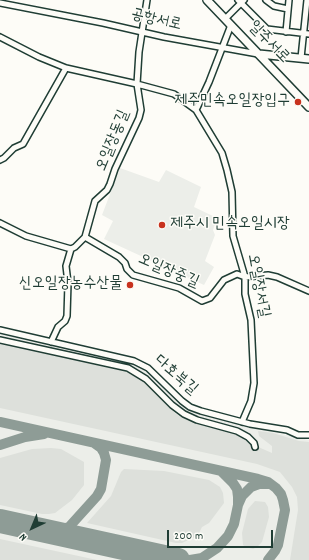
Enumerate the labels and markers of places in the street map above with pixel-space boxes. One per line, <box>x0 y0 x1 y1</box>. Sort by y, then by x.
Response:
place label: 제주민속오일장입구 <box>174 92 290 112</box>
marker: 제주민속오일장입구 <box>293 97 303 107</box>
place label: 제주시 민속오일시장 <box>170 215 290 235</box>
marker: 제주시 민속오일시장 <box>157 220 167 230</box>
place label: 신오일장농수산물 <box>19 275 122 295</box>
marker: 신오일장농수산물 <box>125 280 135 290</box>

